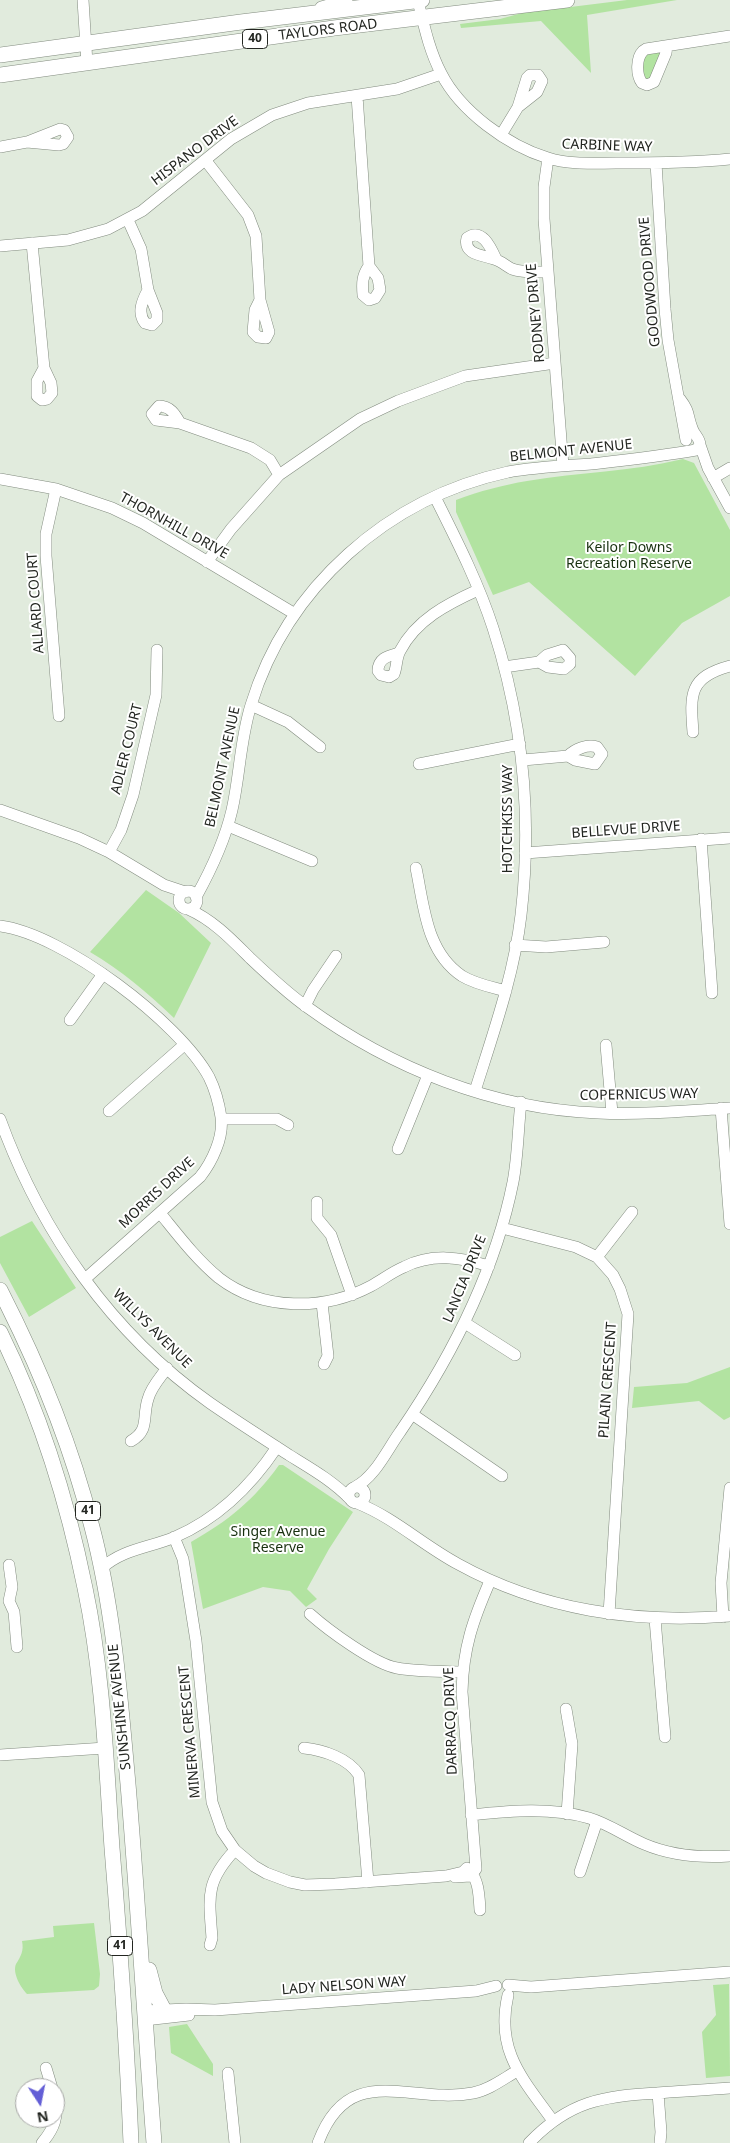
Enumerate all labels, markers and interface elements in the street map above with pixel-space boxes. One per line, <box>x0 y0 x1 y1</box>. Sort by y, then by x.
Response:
street label: TAYLORS ROAD <box>278 16 378 44</box>
road number: 40 <box>242 30 268 48</box>
street label: HISPANO DRIVE <box>148 113 242 189</box>
street label: CARBINE WAY <box>561 136 653 156</box>
street label: GOODWOOD DRIVE <box>636 216 664 348</box>
street label: RODNEY DRIVE <box>523 263 549 363</box>
street label: BELMONT AVENUE <box>509 436 633 466</box>
street label: THORNHILL DRIVE <box>117 489 231 563</box>
park label: Keilor Downs Recreation Reserve <box>566 540 692 572</box>
street label: ALLARD COURT <box>24 552 48 654</box>
street label: ADLER COURT <box>108 702 146 796</box>
street label: BELMONT AVENUE <box>202 705 244 829</box>
street label: HOTCHKISS WAY <box>500 765 516 873</box>
street label: BELLEVUE DRIVE <box>571 818 681 842</box>
street label: COPERNICUS WAY <box>579 1086 699 1104</box>
street label: MORRIS DRIVE <box>116 1154 198 1232</box>
street label: LANCIA DRIVE <box>440 1233 490 1325</box>
street label: WILLYS AVENUE <box>109 1286 195 1372</box>
street label: PILAIN CRESCENT <box>596 1321 620 1439</box>
road number: 41 <box>76 1502 100 1520</box>
park label: Singer Avenue Reserve <box>230 1524 326 1556</box>
street label: SUNSHINE AVENUE <box>105 1643 135 1771</box>
street label: MINERVA CRESCENT <box>176 1665 204 1799</box>
street label: DARRACQ DRIVE <box>441 1667 461 1775</box>
road number: 41 <box>108 1936 132 1955</box>
street label: LADY NELSON WAY <box>281 1973 407 1999</box>
north arrow <box>15 2078 65 2128</box>
text: N <box>35 2107 50 2128</box>

